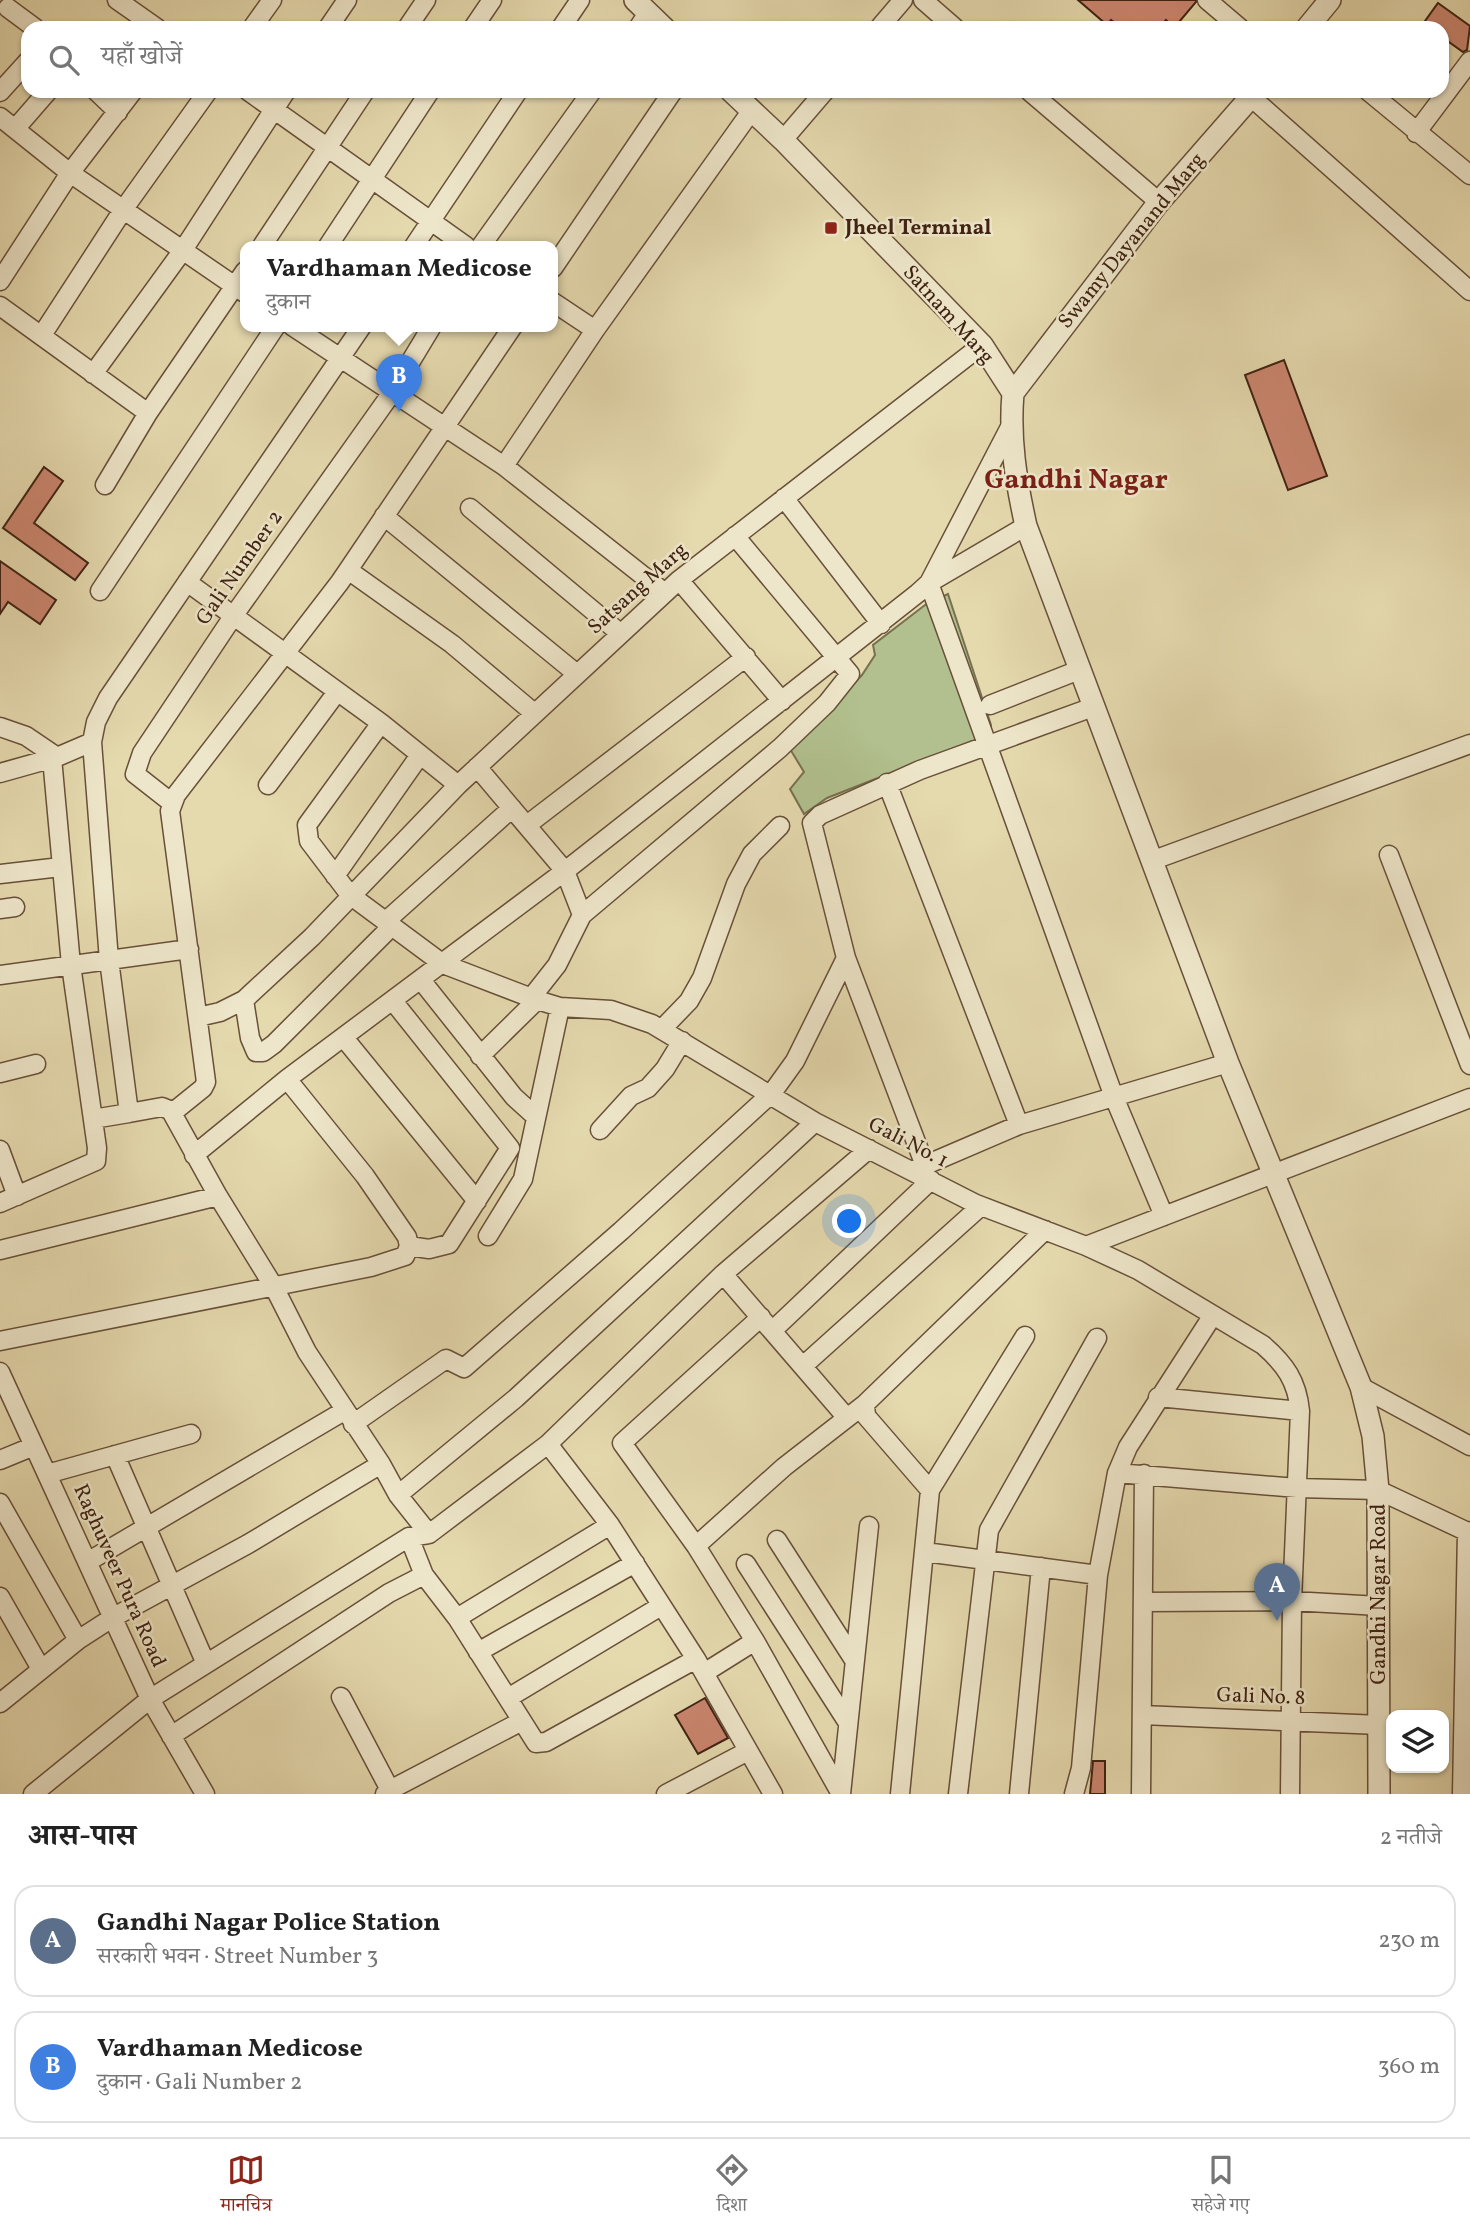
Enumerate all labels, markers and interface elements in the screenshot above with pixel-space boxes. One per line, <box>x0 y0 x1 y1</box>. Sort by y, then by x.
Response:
search box <box>21 21 1449 98</box>
text: यहाँ खोजें <box>101 39 182 75</box>
icon: search <box>45 41 83 79</box>
street label: Swamy Dayanand Marg <box>1052 147 1212 335</box>
place label: Jheel Terminal <box>844 214 991 243</box>
marker: Jheel Terminal <box>823 220 839 236</box>
popup <box>240 241 558 332</box>
text: Vardhaman Medicose <box>266 251 532 287</box>
street label: Satnam Marg <box>896 259 1000 371</box>
text: दुकान <box>266 287 311 319</box>
pin: B <box>376 354 422 412</box>
district label: Gandhi Nagar <box>984 461 1168 500</box>
street label: Gali Number 2 <box>190 505 290 631</box>
street label: Satsang Marg <box>582 536 694 642</box>
street label: Gali No. 1 <box>863 1110 953 1176</box>
your location <box>832 1204 866 1238</box>
street label: Raghuveer Pura Road <box>65 1480 173 1672</box>
street label: Gandhi Nagar Road <box>1365 1504 1394 1684</box>
pin: A <box>1254 1563 1300 1621</box>
street label: Gali No. 8 <box>1216 1681 1306 1713</box>
map controls <box>1386 1710 1449 1773</box>
button: layers <box>1386 1710 1449 1773</box>
text: आस-पास <box>28 1816 136 1858</box>
text: 2 नतीजे <box>1380 1822 1442 1854</box>
text: Gandhi Nagar Police Station <box>97 1905 440 1941</box>
text: A <box>45 1925 61 1957</box>
text: 230 m <box>1378 1925 1440 1957</box>
text: सरकारी भवन · Street Number 3 <box>97 1941 378 1973</box>
text: Vardhaman Medicose <box>97 2031 363 2067</box>
text: B <box>45 2051 61 2083</box>
text: 360 m <box>1378 2051 1440 2083</box>
text: दुकान · Gali Number 2 <box>97 2067 302 2099</box>
tab: मानचित्र <box>220 2151 272 2223</box>
tab: दिशा <box>713 2151 751 2223</box>
tab: सहेजे गए <box>1192 2151 1250 2223</box>

